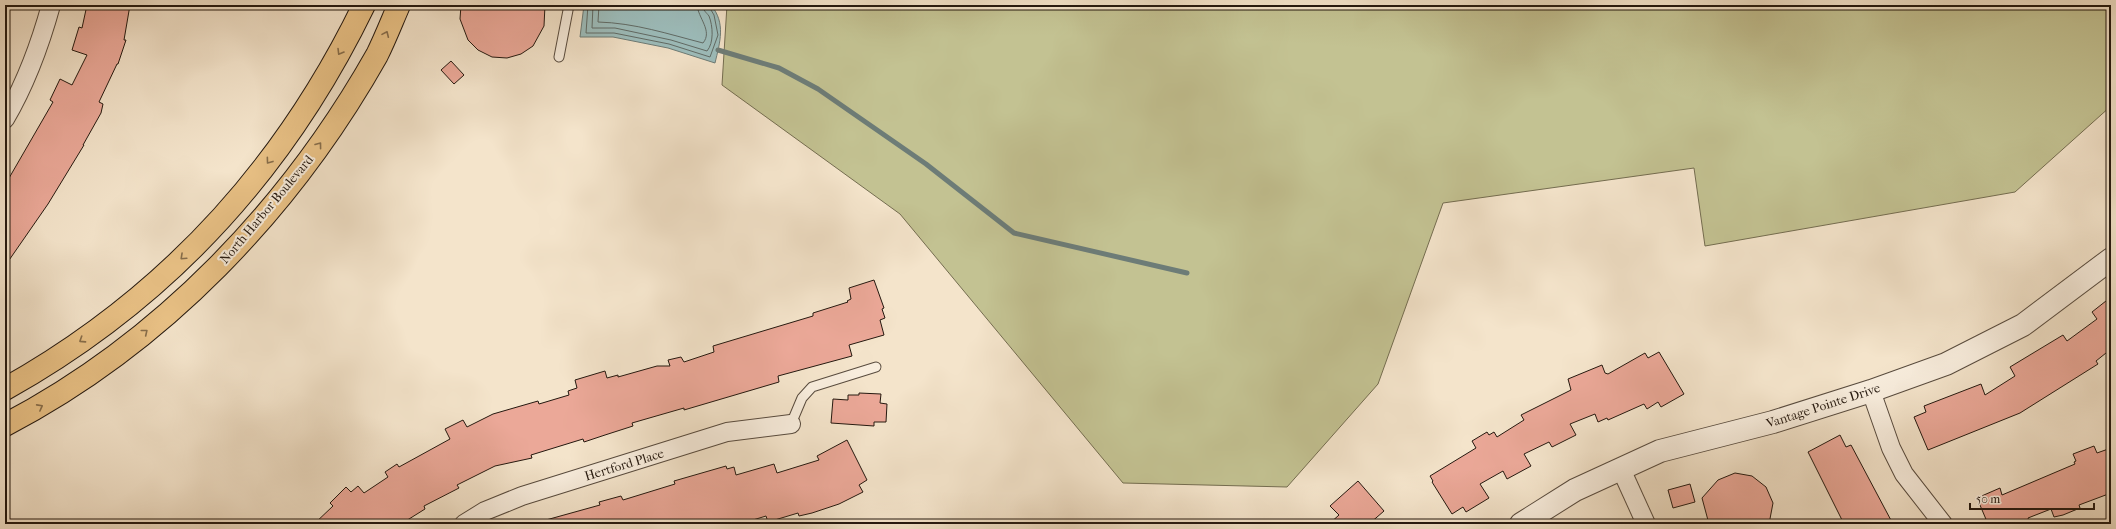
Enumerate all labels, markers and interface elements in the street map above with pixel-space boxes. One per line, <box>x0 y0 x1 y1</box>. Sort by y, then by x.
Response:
one-way arrow <box>381 31 389 38</box>
one-way arrow <box>338 48 345 55</box>
one-way arrow <box>314 142 322 149</box>
street label: North Harbor Boulevard <box>217 151 317 267</box>
one-way arrow <box>267 157 274 164</box>
one-way arrow <box>180 253 187 260</box>
one-way arrow <box>141 330 148 337</box>
one-way arrow <box>79 335 86 343</box>
street label: Vantage Pointe Drive <box>1763 380 1883 431</box>
one-way arrow <box>35 405 43 412</box>
street label: Hertford Place <box>583 445 666 484</box>
scale bar <box>1970 485 2094 511</box>
text: 50 m <box>1976 492 2000 506</box>

